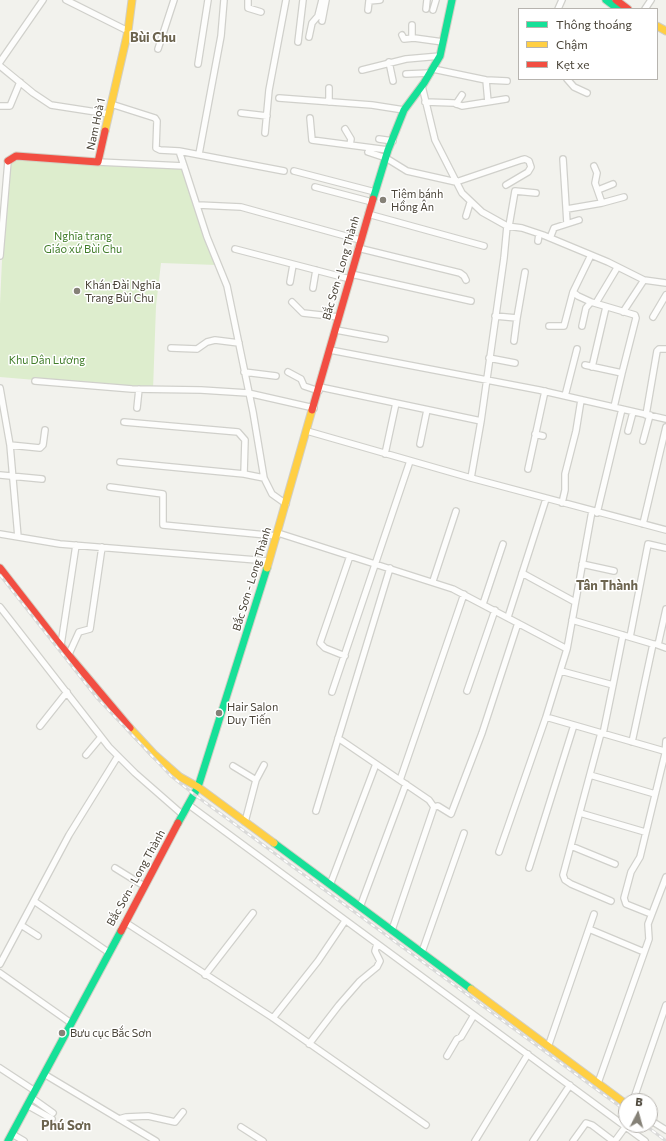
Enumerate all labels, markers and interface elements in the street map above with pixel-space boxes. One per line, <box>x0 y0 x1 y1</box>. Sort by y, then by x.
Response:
legend <box>518 8 658 80</box>
text: Thông thoáng <box>556 17 632 31</box>
district label: Bùi Chu <box>130 30 176 46</box>
text: Chậm <box>556 37 588 51</box>
text: Kẹt xe <box>556 57 590 71</box>
street label: Nam Hoà 1 <box>84 97 108 151</box>
place label: Tiệm bánh Hồng Ân <box>391 187 443 213</box>
marker: Tiệm bánh Hồng Ân <box>378 195 388 205</box>
street label: Bắc Sơn - Long Thành <box>320 214 362 322</box>
park label: Nghĩa trang Giáo xứ Bùi Chu <box>44 229 122 255</box>
place label: Khán Đài Nghĩa Trang Bùi Chu <box>85 278 161 304</box>
marker: Khán Đài Nghĩa Trang Bùi Chu <box>72 286 82 296</box>
park label: Khu Dân Lương <box>9 353 85 367</box>
street label: Bắc Sơn - Long Thành <box>230 525 274 633</box>
district label: Tân Thành <box>576 578 638 594</box>
place label: Hair Salon Duy Tiến <box>227 700 278 726</box>
marker: Hair Salon Duy Tiến <box>214 708 224 718</box>
street label: Bắc Sơn - Long Thành <box>104 828 168 928</box>
place label: Bưu cục Bắc Sơn <box>70 1026 152 1040</box>
marker: Bưu cục Bắc Sơn <box>57 1028 67 1038</box>
north arrow <box>618 1093 658 1133</box>
text: B <box>635 1095 644 1108</box>
district label: Phú Sơn <box>41 1118 91 1134</box>

